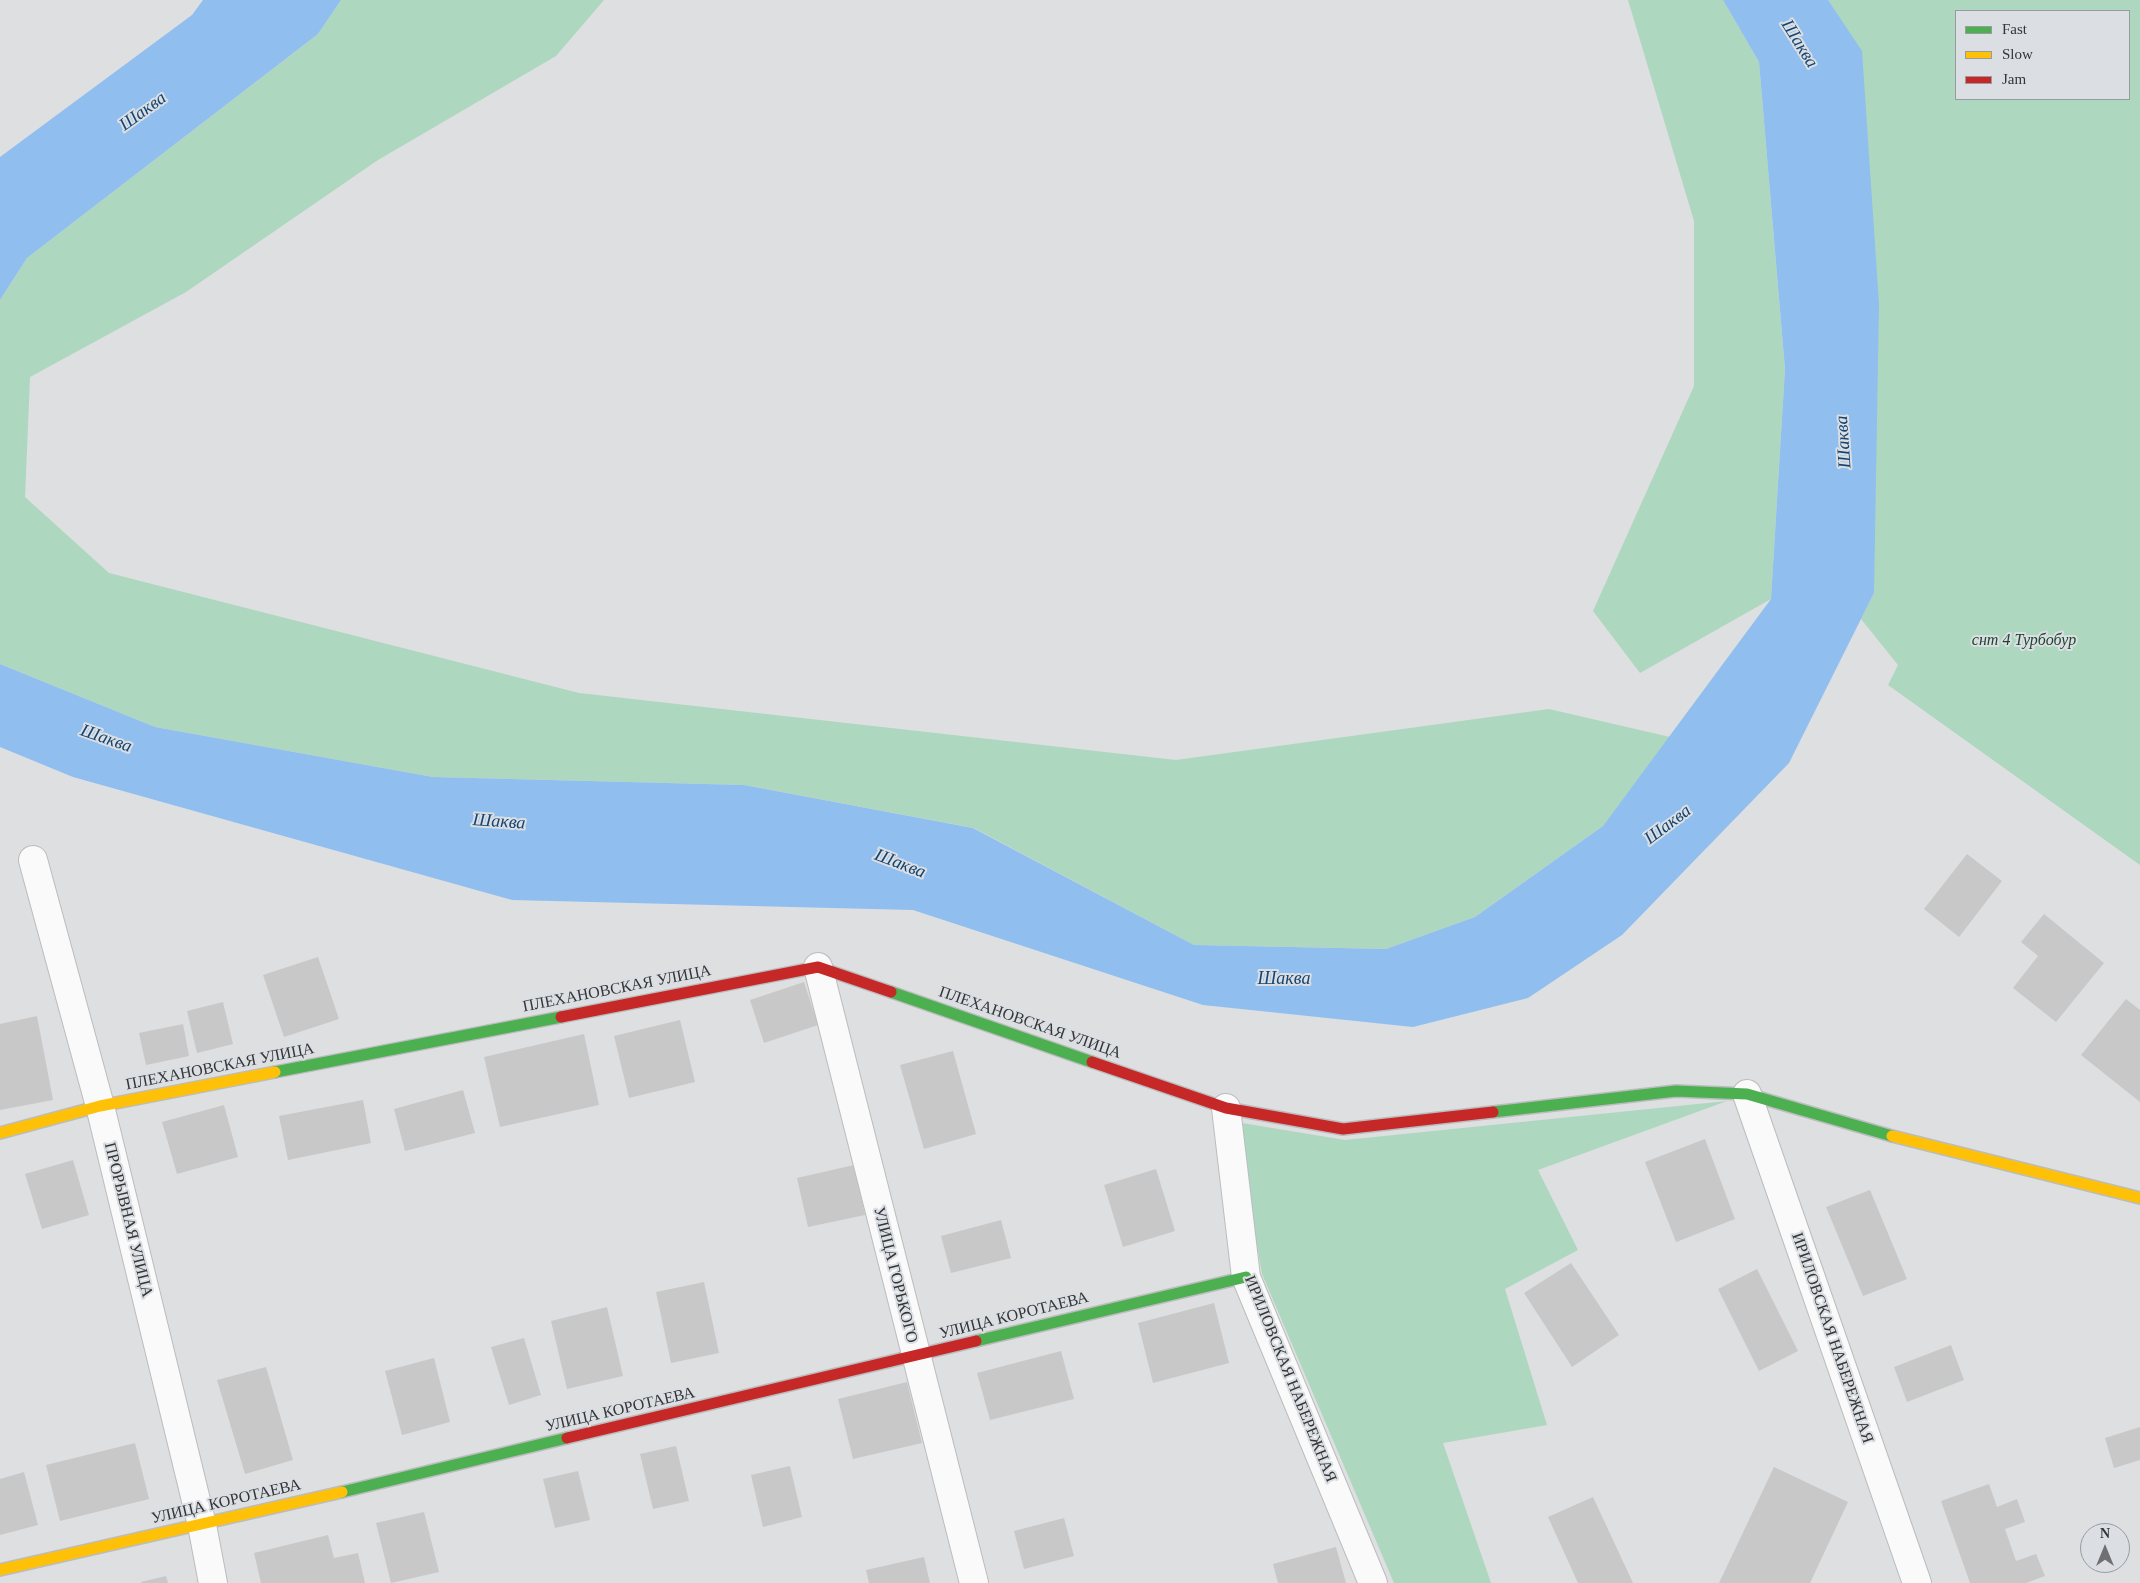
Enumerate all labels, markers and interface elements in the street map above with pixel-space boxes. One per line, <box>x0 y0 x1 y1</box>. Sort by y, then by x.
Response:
legend <box>1955 10 2130 100</box>
water label: Шаква <box>1776 16 1822 72</box>
text: Fast <box>2002 21 2027 37</box>
text: Slow <box>2002 46 2033 62</box>
text: Jam <box>2002 71 2026 87</box>
water label: Шаква <box>115 88 171 136</box>
water label: Шаква <box>1831 415 1857 469</box>
park label: снт 4 Турбобур <box>1972 631 2076 651</box>
water label: Шаква <box>77 720 135 758</box>
water label: Шаква <box>1640 800 1696 850</box>
water label: Шаква <box>472 809 526 835</box>
water label: Шаква <box>871 844 929 884</box>
street label: ПЛЕХАНОВСКАЯ УЛИЦА <box>521 961 713 1017</box>
water label: Шаква <box>1258 968 1310 990</box>
street label: ПЛЕХАНОВСКАЯ УЛИЦА <box>936 983 1124 1063</box>
street label: ПЛЕХАНОВСКАЯ УЛИЦА <box>124 1039 316 1095</box>
street label: ПРОРЫВНАЯ УЛИЦА <box>100 1141 156 1299</box>
street label: УЛИЦА ГОРЬКОГО <box>869 1205 921 1345</box>
street label: ИРИЛОВСКАЯ НАБЕРЕЖНАЯ <box>1787 1230 1877 1446</box>
street label: ИРИЛОВСКАЯ НАБЕРЕЖНАЯ <box>1240 1273 1340 1485</box>
street label: УЛИЦА КОРОТАЕВА <box>937 1288 1091 1344</box>
street label: УЛИЦА КОРОТАЕВА <box>543 1383 697 1437</box>
street label: УЛИЦА КОРОТАЕВА <box>149 1475 303 1529</box>
north arrow <box>2080 1523 2130 1573</box>
text: N <box>2100 1526 2110 1541</box>

